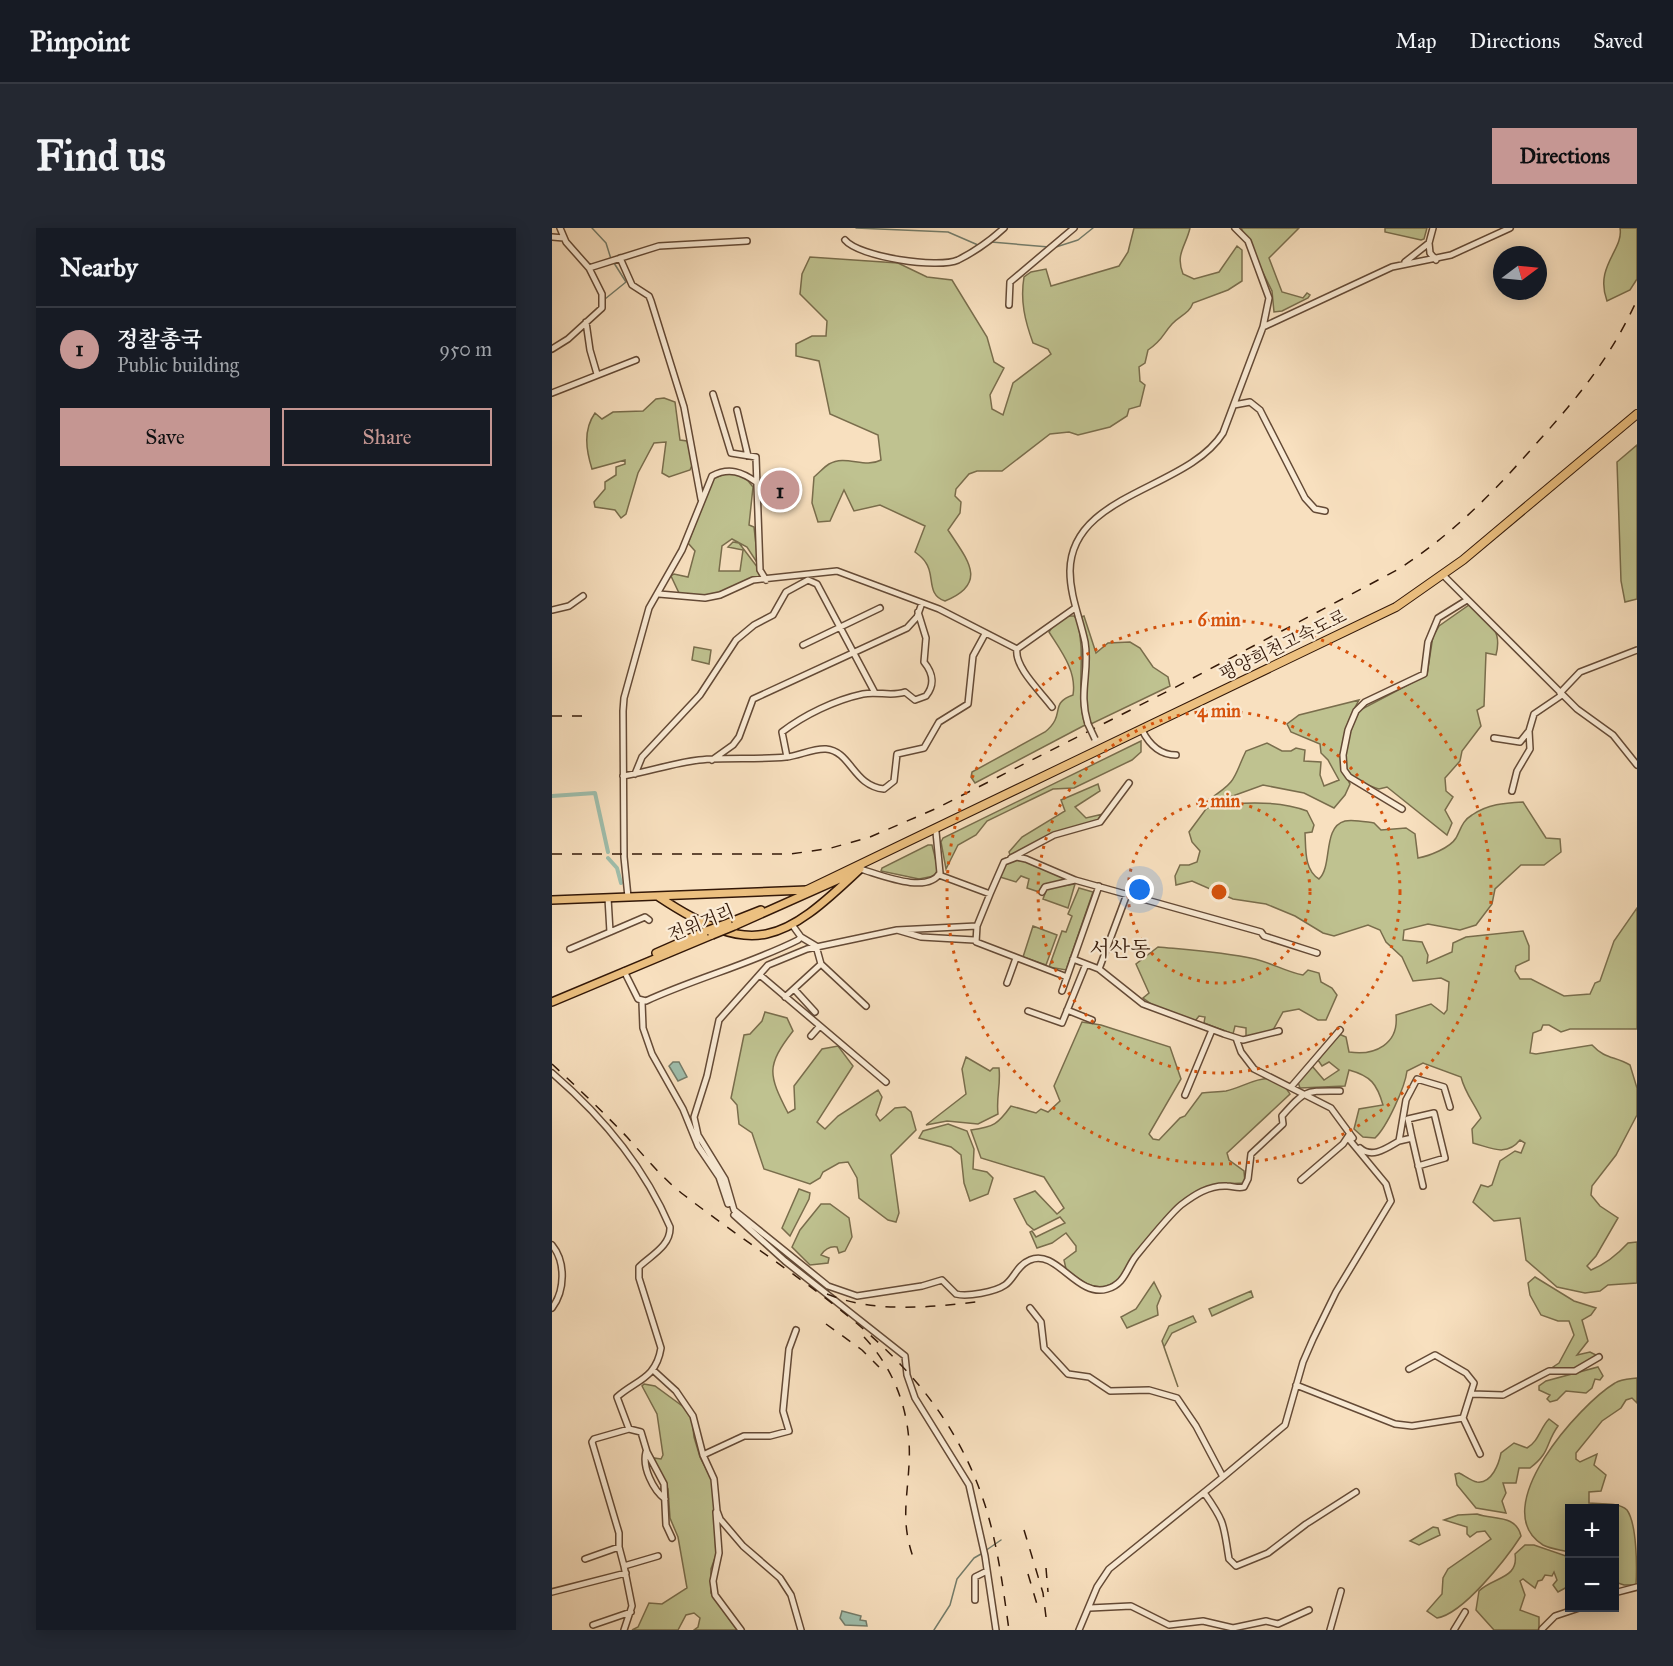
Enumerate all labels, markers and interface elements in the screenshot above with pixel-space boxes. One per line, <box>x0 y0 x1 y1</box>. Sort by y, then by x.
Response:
text: Pinpoint <box>30 24 130 59</box>
text: Map <box>1396 28 1437 54</box>
text: Directions <box>1470 28 1560 54</box>
text: Saved <box>1593 28 1643 54</box>
button: Directions <box>1492 128 1637 184</box>
text: Find us <box>36 130 166 182</box>
north arrow <box>1493 246 1547 300</box>
text: Nearby <box>60 251 138 283</box>
text: 정찰총국 <box>117 326 202 353</box>
text: 1 <box>76 337 83 361</box>
text: 950 m <box>439 337 492 361</box>
text: Public building <box>117 353 239 377</box>
button: Save <box>60 408 270 466</box>
button: Share <box>282 408 492 466</box>
pin: 1 <box>760 468 800 512</box>
street label: 평양희천고속도로 <box>1216 605 1350 685</box>
text: 6 min <box>1198 609 1241 631</box>
text: 4 min <box>1197 700 1241 723</box>
text: 2 min <box>1198 790 1241 812</box>
your location <box>1125 875 1154 904</box>
centre of rings <box>1209 882 1229 902</box>
street label: 전위거리 <box>665 900 737 946</box>
district label: 서산동 <box>1090 936 1150 962</box>
map controls <box>1565 1504 1619 1612</box>
button: + <box>1565 1504 1619 1558</box>
button: − <box>1565 1558 1619 1612</box>

